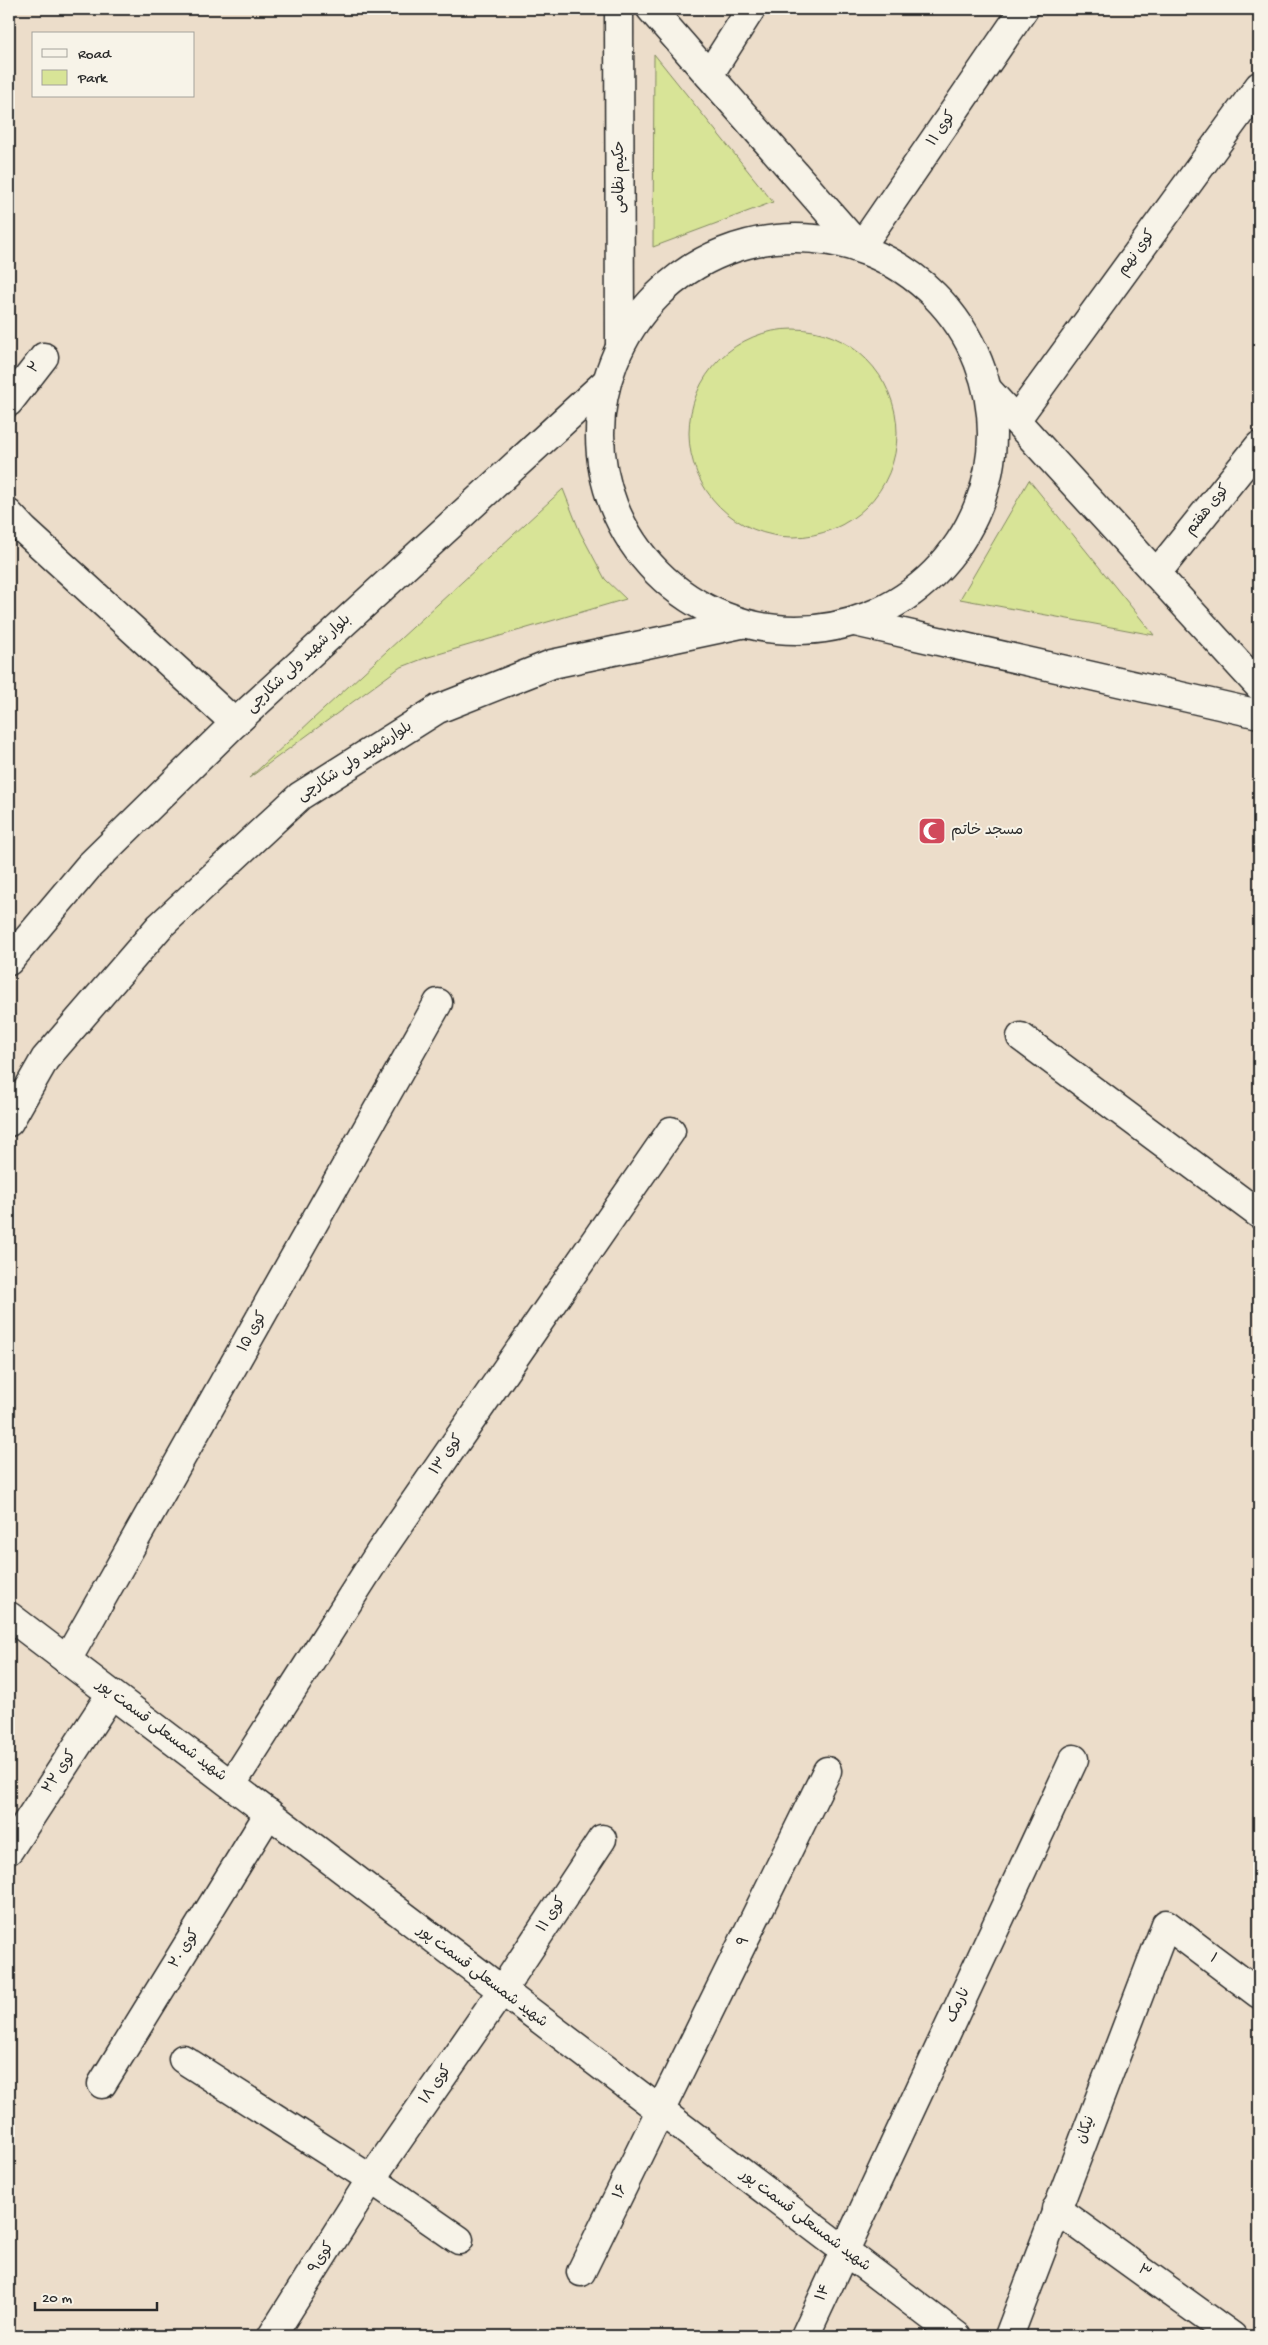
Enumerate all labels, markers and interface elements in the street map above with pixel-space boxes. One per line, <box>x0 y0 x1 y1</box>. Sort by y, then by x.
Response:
legend <box>32 32 195 98</box>
text: Road <box>78 46 112 64</box>
text: Park <box>77 70 108 88</box>
street label: کوی ۱۱ <box>924 108 960 150</box>
street label: حکیم نظامی <box>611 141 630 213</box>
street label: کوی نهم <box>1114 226 1161 280</box>
street label: ۲ <box>25 358 45 378</box>
street label: کوی هفتم <box>1182 481 1235 540</box>
street label: بلوار شهید ولی شکارچی <box>243 611 355 717</box>
street label: بلوارشهید ولی شکارچی <box>294 718 416 806</box>
mosque icon: مسجد خاتم <box>917 816 947 846</box>
place label: مسجد خاتم <box>951 822 1023 841</box>
street label: کوی ۱۵ <box>234 1308 272 1356</box>
street label: کوی ۱۳ <box>426 1431 468 1479</box>
street label: شهید شمسعلی قسمت پور <box>91 1675 230 1786</box>
street label: کوی ۲۲ <box>39 1747 81 1797</box>
street label: کوی ۱۱ <box>534 1894 570 1936</box>
street label: شهید شمسعلی قسمت پور <box>412 1921 551 2032</box>
street label: کوی ۲۰ <box>166 1926 204 1972</box>
street label: ۹ <box>734 1934 754 1950</box>
street label: ۱ <box>1205 1950 1221 1968</box>
street label: نارمک <box>943 1984 975 2026</box>
street label: کوی ۱۸ <box>416 2062 456 2108</box>
street label: نیکان <box>1073 2114 1099 2146</box>
street label: شهید شمسعلی قسمت پور <box>735 2165 874 2276</box>
street label: ۱۶ <box>610 2182 632 2202</box>
street label: کوی۹ <box>305 2239 339 2277</box>
street label: ۳ <box>1134 2261 1154 2283</box>
scale bar <box>35 2280 158 2312</box>
street label: ۱۴ <box>812 2282 836 2304</box>
text: 20 m <box>42 2290 72 2308</box>

